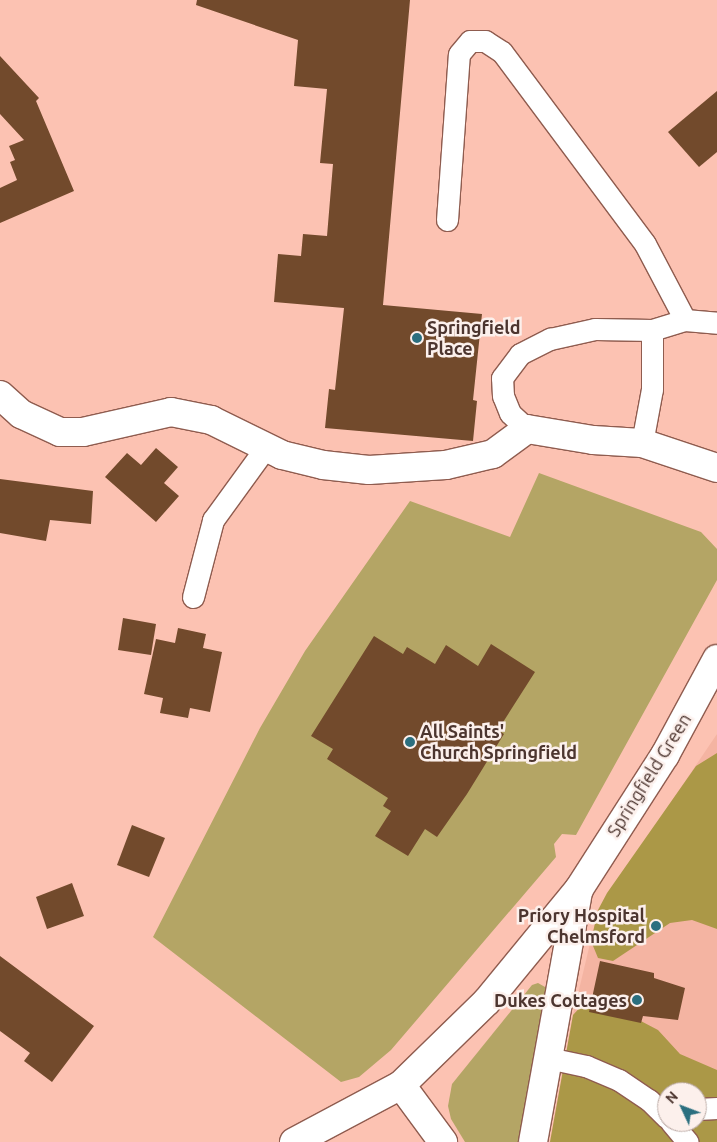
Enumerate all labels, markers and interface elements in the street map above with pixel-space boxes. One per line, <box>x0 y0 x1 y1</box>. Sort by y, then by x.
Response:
place label: Springfield Place <box>427 317 521 359</box>
marker: Springfield Place <box>411 332 423 344</box>
street label: Springfield Green <box>602 709 696 841</box>
place label: All Saints' Church Springfield <box>420 721 577 764</box>
marker: All Saints' Church Springfield <box>404 736 416 748</box>
place label: Priory Hospital Chelmsford <box>518 905 645 948</box>
marker: Priory Hospital Chelmsford <box>649 919 663 933</box>
place label: Dukes Cottages <box>494 989 627 1011</box>
marker: Dukes Cottages <box>631 994 643 1006</box>
north arrow <box>657 1082 707 1132</box>
text: N <box>662 1088 681 1107</box>

